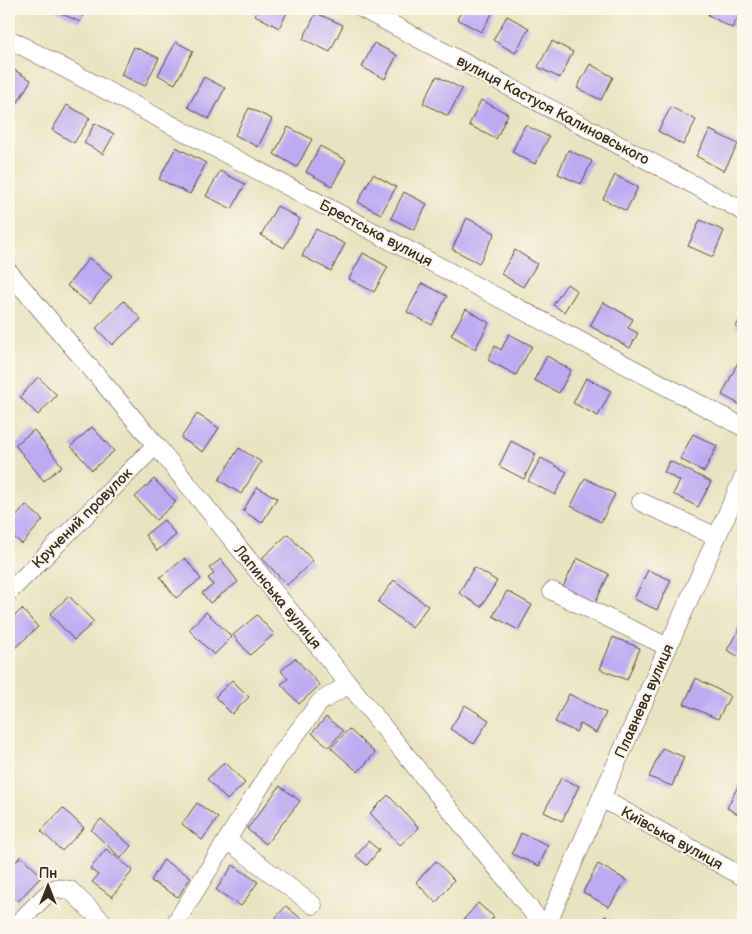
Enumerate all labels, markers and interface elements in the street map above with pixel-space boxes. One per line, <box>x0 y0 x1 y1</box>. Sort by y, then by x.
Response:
street label: вулиця Кастуся Калиновського <box>453 51 653 170</box>
street label: Брестська вулиця <box>316 196 436 271</box>
street label: Кручений провулок <box>28 464 137 573</box>
street label: Лапинська вулиця <box>229 541 325 653</box>
street label: Плавнева вулиця <box>611 641 678 761</box>
street label: Київська вулиця <box>617 803 726 874</box>
north arrow <box>22 862 72 912</box>
text: Пн <box>39 865 57 882</box>

